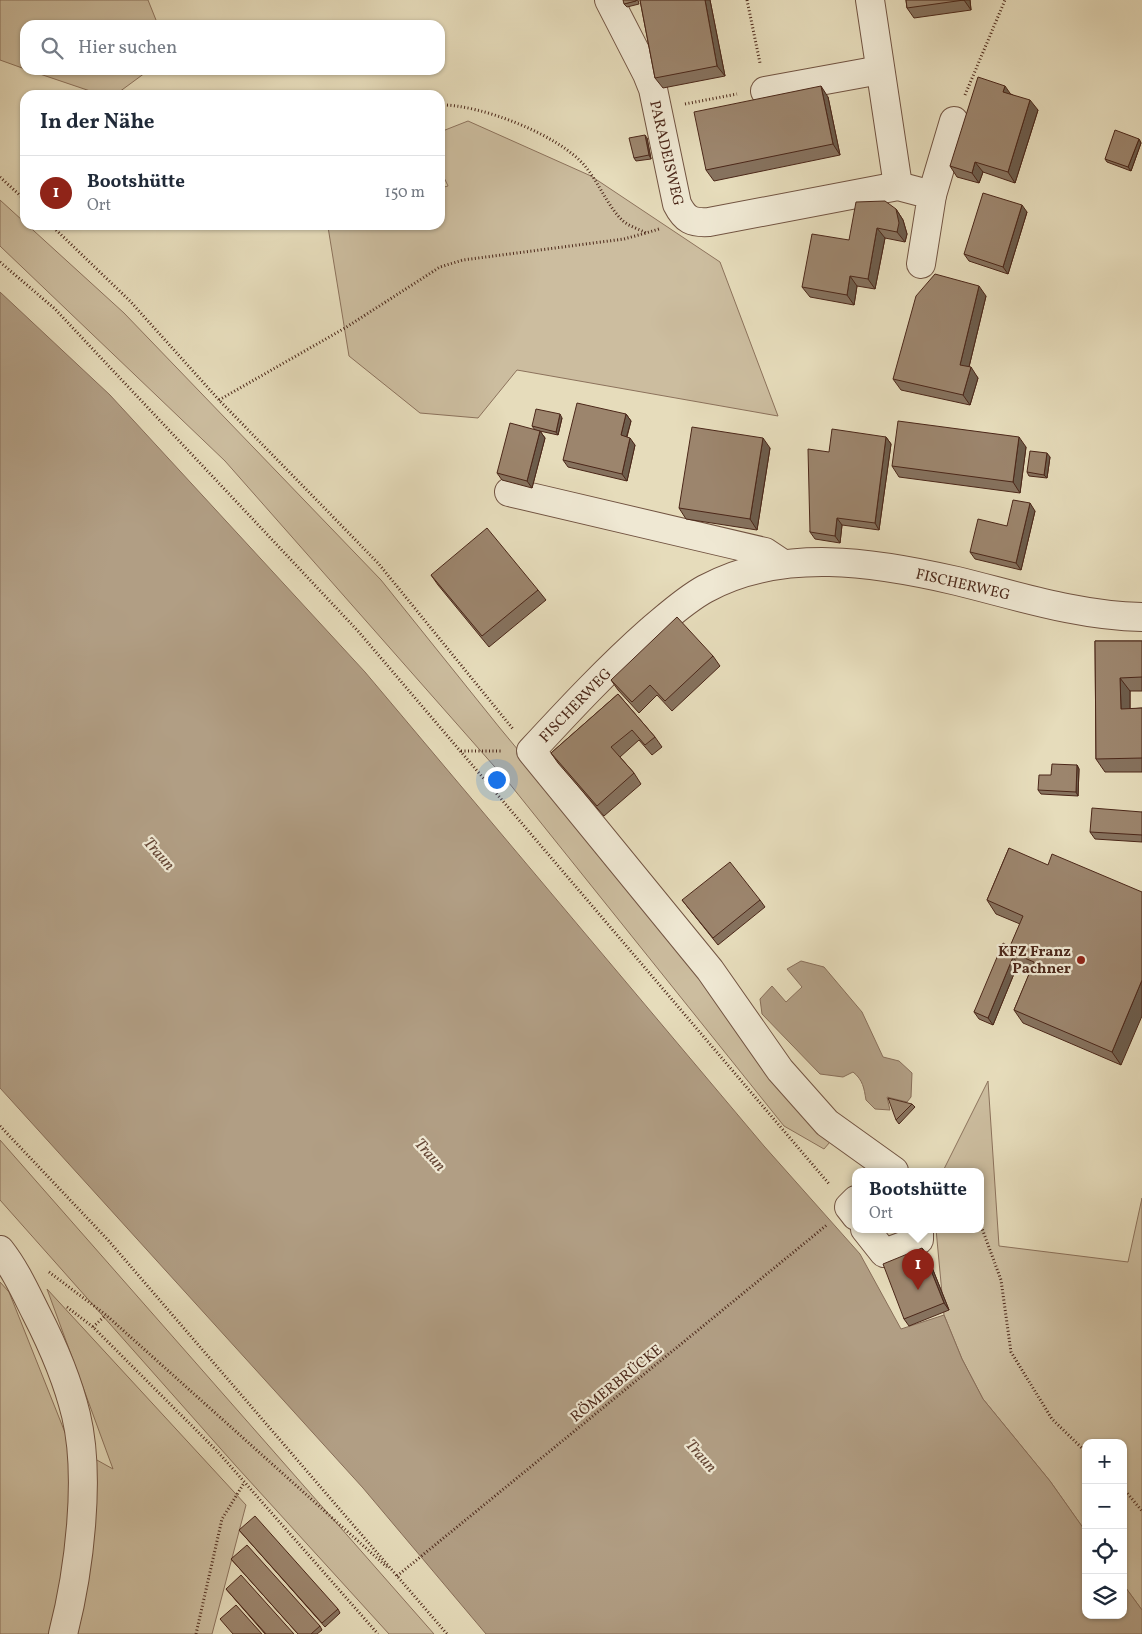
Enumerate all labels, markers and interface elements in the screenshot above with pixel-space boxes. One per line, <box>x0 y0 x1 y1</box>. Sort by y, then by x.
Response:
search box <box>20 20 445 75</box>
icon: search <box>38 34 66 62</box>
text: Hier suchen <box>78 35 177 61</box>
street label: PARADEISWEG <box>643 99 688 208</box>
text: In der Nähe <box>40 108 155 137</box>
text: Bootshütte <box>87 169 185 195</box>
text: 1 <box>53 182 59 204</box>
text: 150 m <box>384 182 425 204</box>
text: Ort <box>87 195 111 217</box>
street label: FISCHERWEG <box>913 564 1012 607</box>
street label: FISCHERWEG <box>535 664 617 748</box>
your location <box>484 767 510 793</box>
water label: Traun <box>138 833 179 876</box>
place label: KFZ Franz Pachner <box>998 942 1071 980</box>
marker: KFZ Franz Pachner <box>1075 954 1087 966</box>
water label: Traun <box>409 1134 450 1177</box>
popup <box>852 1168 984 1233</box>
text: Bootshütte <box>869 1177 967 1203</box>
text: Ort <box>869 1203 893 1225</box>
pin: 1 <box>902 1249 934 1290</box>
street label: RÖMERBRÜCKE <box>566 1340 668 1428</box>
water label: Traun <box>680 1435 721 1478</box>
map controls <box>1082 1439 1127 1619</box>
button: + <box>1082 1439 1127 1484</box>
button: − <box>1082 1484 1127 1529</box>
button: locate <box>1082 1529 1127 1574</box>
button: layers <box>1082 1574 1127 1619</box>

